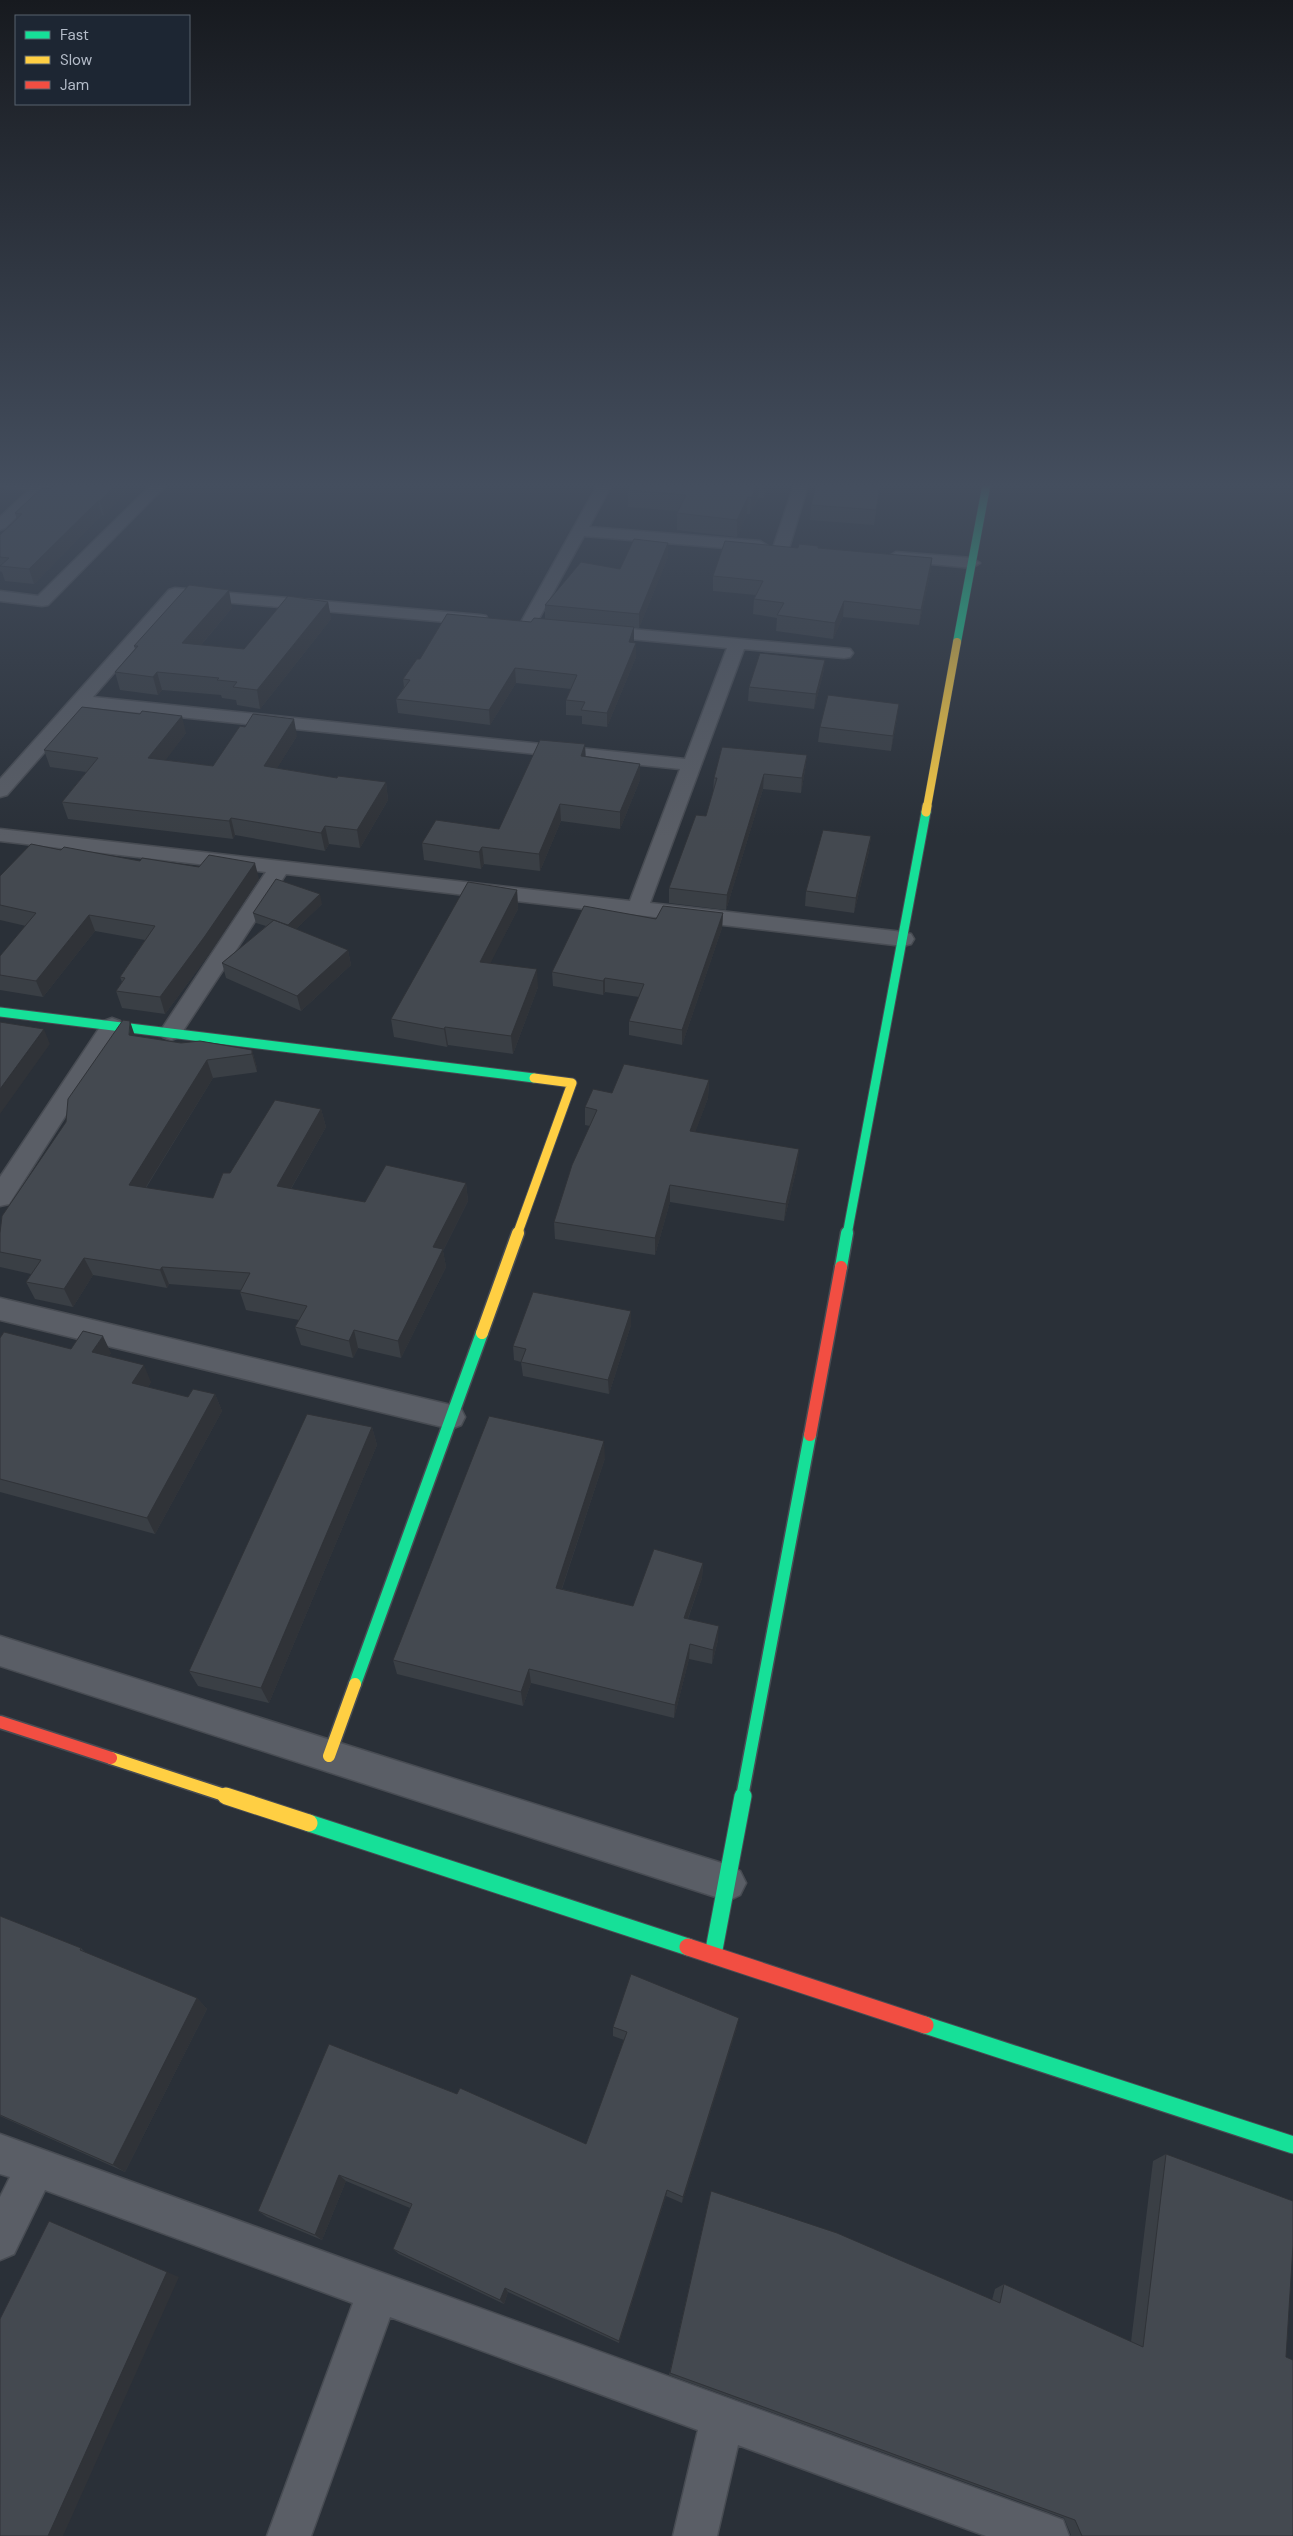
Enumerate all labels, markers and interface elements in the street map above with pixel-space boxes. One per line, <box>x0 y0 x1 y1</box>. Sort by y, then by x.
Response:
legend <box>15 15 190 105</box>
text: Fast <box>60 25 89 45</box>
text: Slow <box>60 50 93 70</box>
text: Jam <box>60 75 89 95</box>

